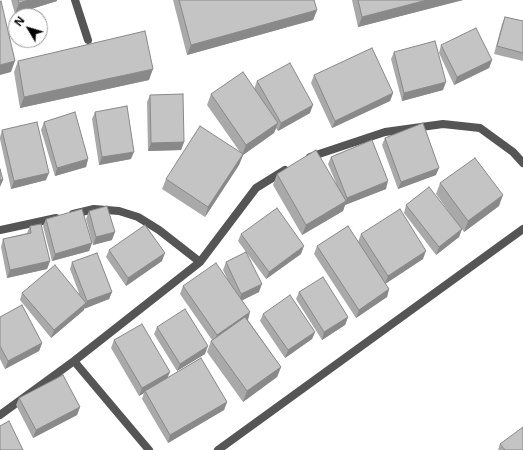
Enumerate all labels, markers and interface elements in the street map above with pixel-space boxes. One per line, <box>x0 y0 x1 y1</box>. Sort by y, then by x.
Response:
north arrow <box>8 8 48 48</box>
text: N <box>10 13 28 29</box>

